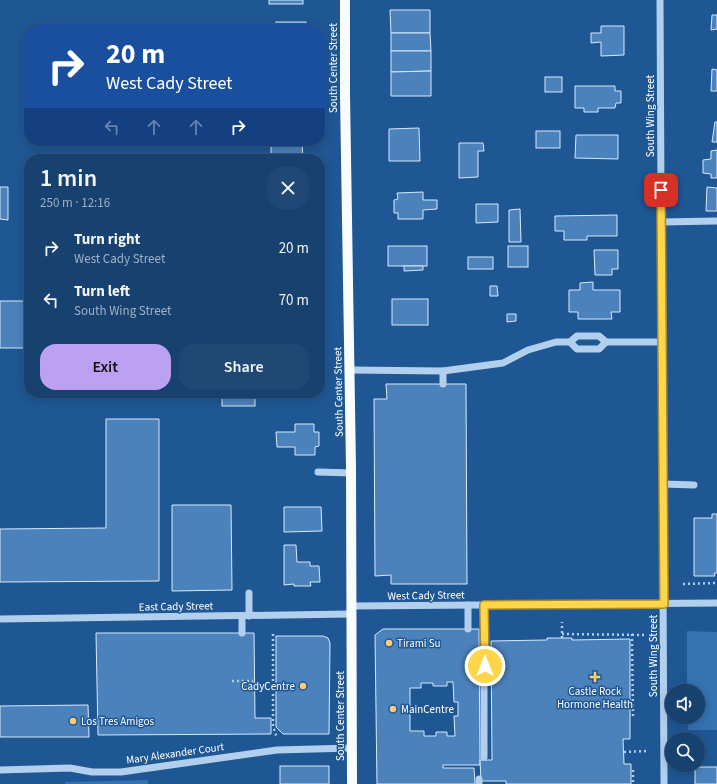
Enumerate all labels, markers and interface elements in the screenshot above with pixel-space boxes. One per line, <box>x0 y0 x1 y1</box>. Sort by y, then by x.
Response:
street label: South Center Street <box>326 23 341 113</box>
text: 20 m <box>106 34 165 74</box>
icon: right <box>40 40 92 92</box>
text: West Cady Street <box>106 71 232 96</box>
street label: South Wing Street <box>643 75 658 157</box>
icon: left <box>101 116 123 138</box>
icon: ahead <box>143 116 165 138</box>
icon: ahead <box>185 116 207 138</box>
icon: right <box>227 116 249 138</box>
text: 1 min <box>40 161 97 196</box>
button: close <box>267 167 309 209</box>
pin <box>644 173 678 207</box>
icon: arrive <box>650 179 672 201</box>
text: 250 m · 12:16 <box>40 194 110 212</box>
text: Turn right <box>74 229 140 250</box>
icon: right <box>40 237 62 259</box>
text: 20 m <box>279 238 309 259</box>
text: West Cady Street <box>74 250 165 268</box>
text: Turn left <box>74 281 130 302</box>
icon: left <box>40 289 62 311</box>
text: 70 m <box>279 290 309 311</box>
text: South Wing Street <box>74 302 171 320</box>
button: Exit <box>40 344 171 390</box>
button: Share <box>179 344 309 390</box>
street label: South Center Street <box>330 347 347 437</box>
street label: West Cady Street <box>387 587 465 604</box>
street label: East Cady Street <box>139 598 214 615</box>
street label: South Wing Street <box>646 615 661 697</box>
place label: Tirami Su <box>397 636 441 651</box>
marker: Tirami Su <box>384 638 394 648</box>
position arrow <box>464 645 506 687</box>
street label: South Center Street <box>333 671 348 761</box>
marker: Castle Rock Hormone Health <box>589 671 601 683</box>
place label: CadyCentre <box>241 679 296 694</box>
marker: CadyCentre <box>298 681 308 691</box>
place label: Castle Rock Hormone Health <box>557 684 633 712</box>
map controls <box>665 684 705 772</box>
button: sound <box>665 684 705 724</box>
place label: MainCentre <box>401 702 454 717</box>
marker: MainCentre <box>388 704 398 714</box>
place label: Los Tres Amigos <box>81 714 154 729</box>
marker: Los Tres Amigos <box>68 716 78 726</box>
button: search <box>665 732 705 772</box>
street label: Mary Alexander Court <box>125 739 225 768</box>

